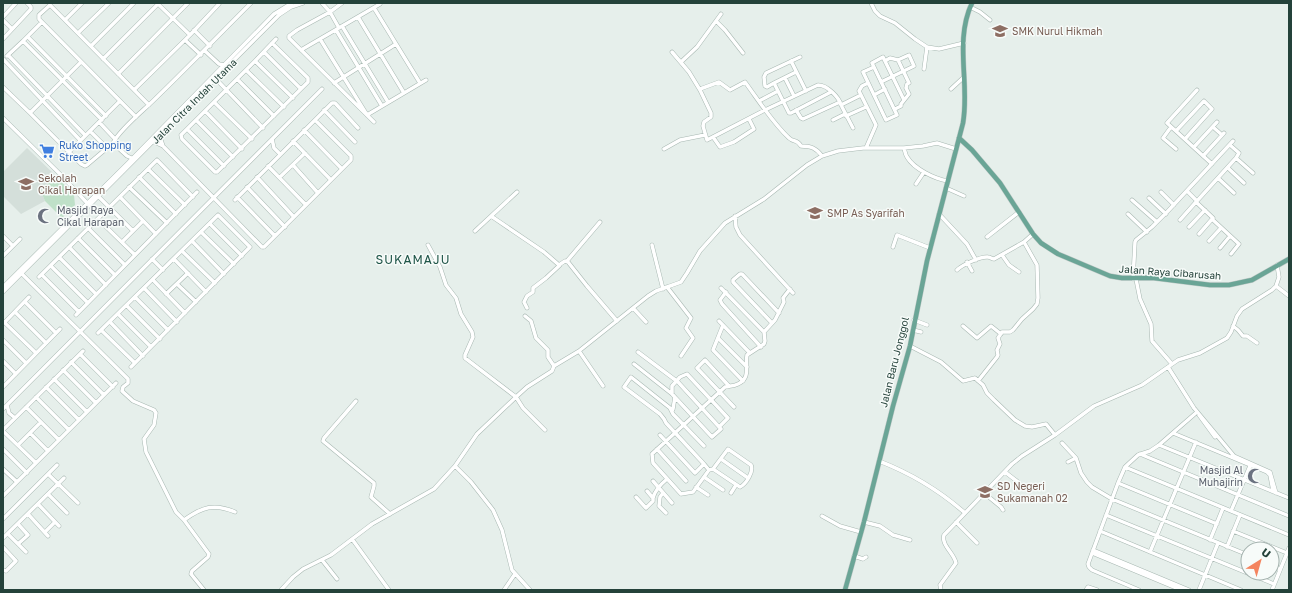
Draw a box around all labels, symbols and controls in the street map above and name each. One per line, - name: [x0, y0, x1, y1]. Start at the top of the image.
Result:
- school or university icon: SMK Nurul Hikmah: [991, 22, 1009, 40]
- place label: SMK Nurul Hikmah: [1012, 25, 1102, 37]
- street label: Jalan Citra Indah Utama: [149, 56, 239, 146]
- place label: Ruko Shopping Street: [59, 139, 131, 163]
- supermarket icon: Ruko Shopping Street: [38, 142, 56, 160]
- place label: Sekolah Cikal Harapan: [38, 172, 105, 196]
- school or university icon: Sekolah Cikal Harapan: [17, 175, 35, 193]
- place label: Masjid Raya Cikal Harapan: [57, 204, 124, 228]
- school or university icon: SMP As Syarifah: [806, 204, 824, 222]
- mosque icon: Masjid Raya Cikal Harapan: [36, 207, 54, 225]
- place label: SMP As Syarifah: [827, 207, 905, 219]
- district label: SUKAMAJU: [376, 252, 450, 267]
- street label: Jalan Raya Cibarusah: [1118, 262, 1222, 282]
- street label: Jalan Baru Jonggol: [877, 316, 911, 408]
- place label: Masjid Al Muhajirin: [1198, 464, 1243, 488]
- mosque icon: Masjid Al Muhajirin: [1246, 467, 1264, 485]
- place label: SD Negeri Sukamanah 02: [997, 480, 1068, 504]
- school or university icon: SD Negeri Sukamanah 02: [976, 483, 994, 501]
- north arrow: [1240, 541, 1280, 581]
- text: U: [1259, 545, 1273, 560]

